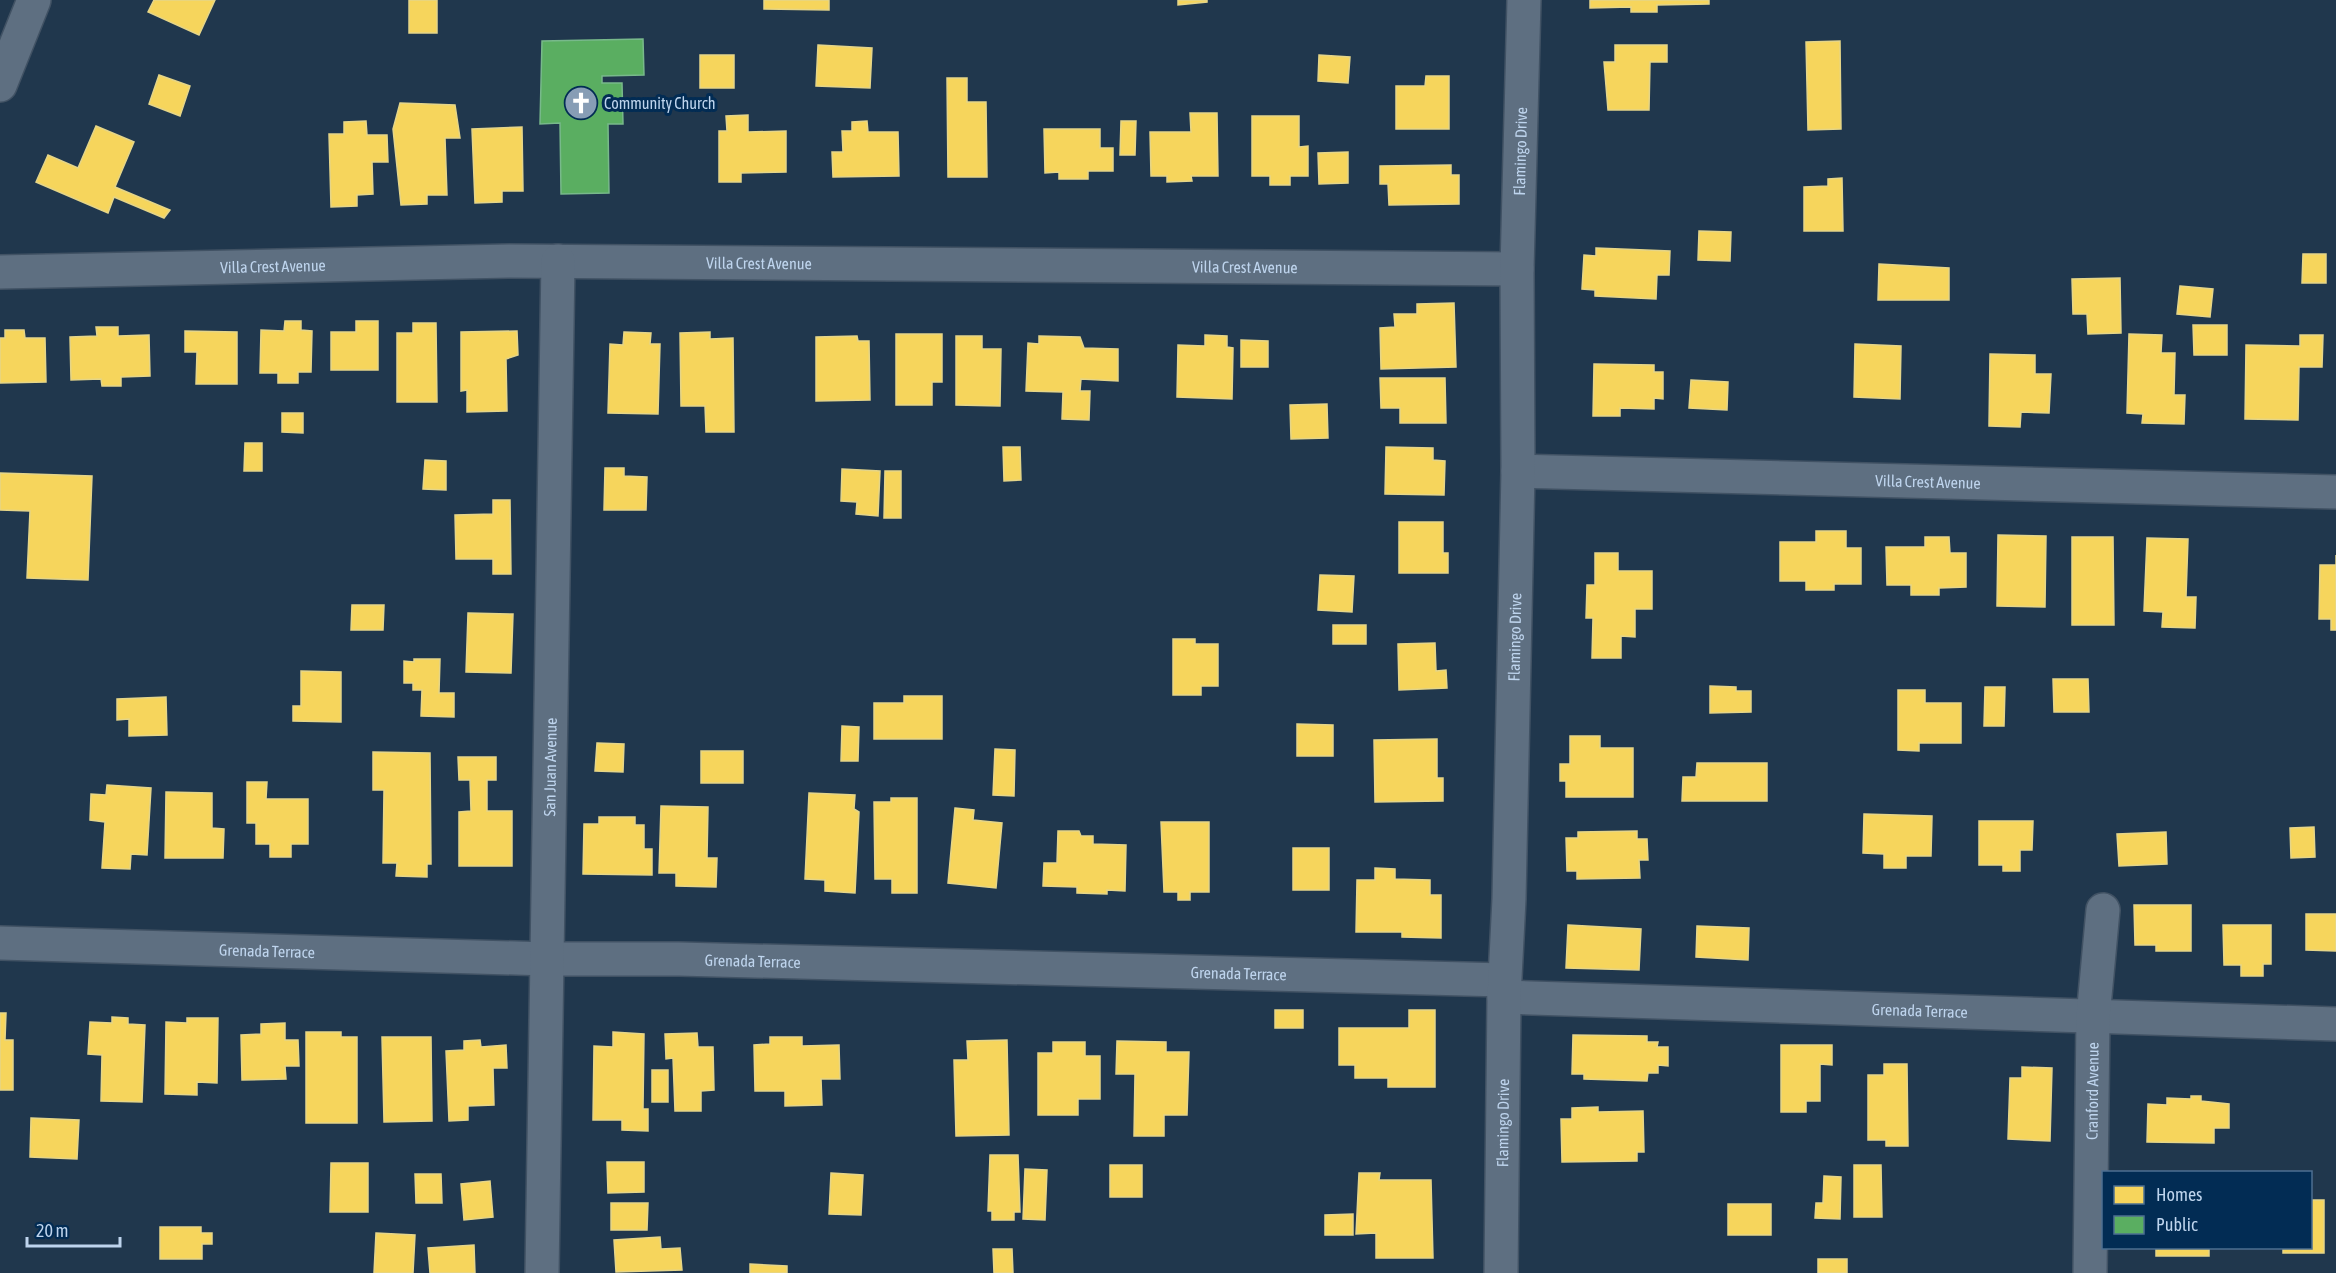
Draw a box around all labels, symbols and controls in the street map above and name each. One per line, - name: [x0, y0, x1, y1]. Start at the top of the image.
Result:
- church icon: Community Church: [563, 85, 599, 121]
- place label: Community Church: [604, 94, 715, 113]
- street label: Flamingo Drive: [1510, 107, 1530, 196]
- street label: Villa Crest Avenue: [706, 254, 812, 272]
- street label: Villa Crest Avenue: [220, 256, 326, 276]
- street label: Villa Crest Avenue: [1192, 257, 1298, 276]
- street label: Villa Crest Avenue: [1875, 471, 1981, 492]
- street label: Flamingo Drive: [1505, 593, 1525, 682]
- street label: San Juan Avenue: [540, 718, 560, 817]
- street label: Grenada Terrace: [219, 940, 315, 961]
- street label: Grenada Terrace: [704, 951, 801, 971]
- street label: Grenada Terrace: [1190, 963, 1287, 983]
- street label: Grenada Terrace: [1871, 1000, 1968, 1021]
- street label: Cranford Avenue: [2083, 1042, 2102, 1140]
- street label: Flamingo Drive: [1493, 1079, 1513, 1167]
- legend: [2102, 1171, 2312, 1249]
- text: Homes: [2156, 1184, 2202, 1205]
- scale bar: [27, 1210, 120, 1248]
- text: Public: [2156, 1214, 2198, 1235]
- text: 20 m: [36, 1220, 68, 1241]

